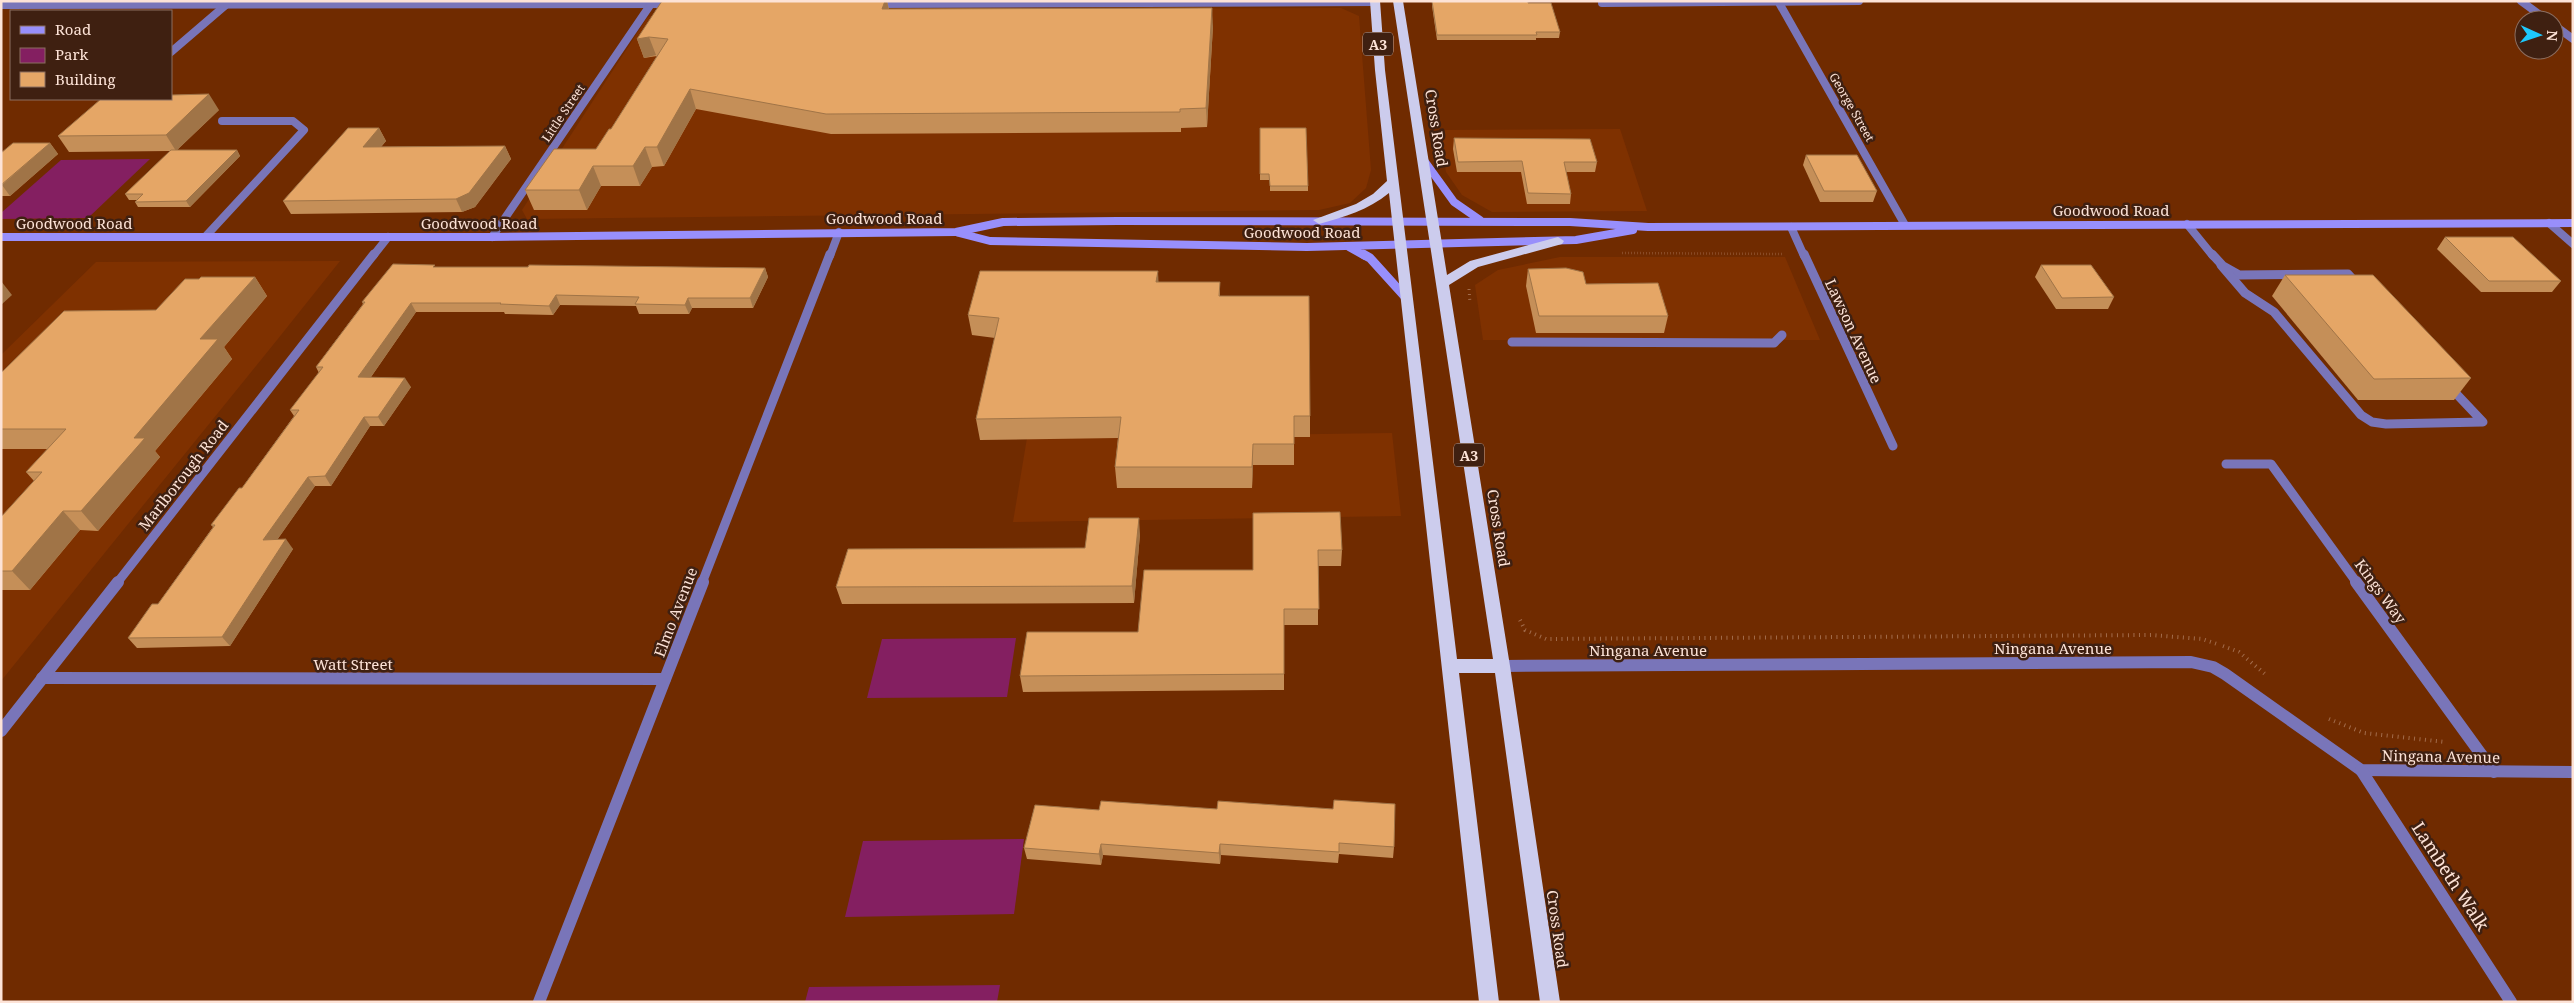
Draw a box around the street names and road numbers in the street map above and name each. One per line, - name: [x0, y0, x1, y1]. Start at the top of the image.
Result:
- road number: A3: [1363, 33, 1393, 56]
- street label: George Street: [1825, 69, 1879, 145]
- street label: Little Street: [537, 81, 589, 145]
- street label: Cross Road: [1421, 88, 1453, 168]
- street label: Goodwood Road: [2053, 200, 2169, 220]
- street label: Goodwood Road: [826, 208, 942, 228]
- street label: Goodwood Road: [16, 213, 132, 233]
- street label: Goodwood Road: [421, 213, 537, 233]
- street label: Goodwood Road: [1244, 222, 1360, 242]
- street label: Lawson Avenue: [1821, 275, 1887, 387]
- street label: Marlborough Road: [134, 416, 232, 534]
- road number: A3: [1454, 444, 1484, 466]
- street label: Cross Road: [1483, 488, 1515, 568]
- street label: Kings Way: [2351, 555, 2411, 628]
- street label: Elmo Avenue: [649, 564, 701, 660]
- street label: Ningana Avenue: [1994, 638, 2112, 658]
- street label: Ningana Avenue: [1589, 640, 1707, 660]
- street label: Watt Street: [313, 654, 393, 674]
- street label: Ningana Avenue: [2382, 745, 2500, 767]
- street label: Lambeth Walk: [2407, 817, 2495, 935]
- street label: Cross Road: [1543, 889, 1573, 969]

